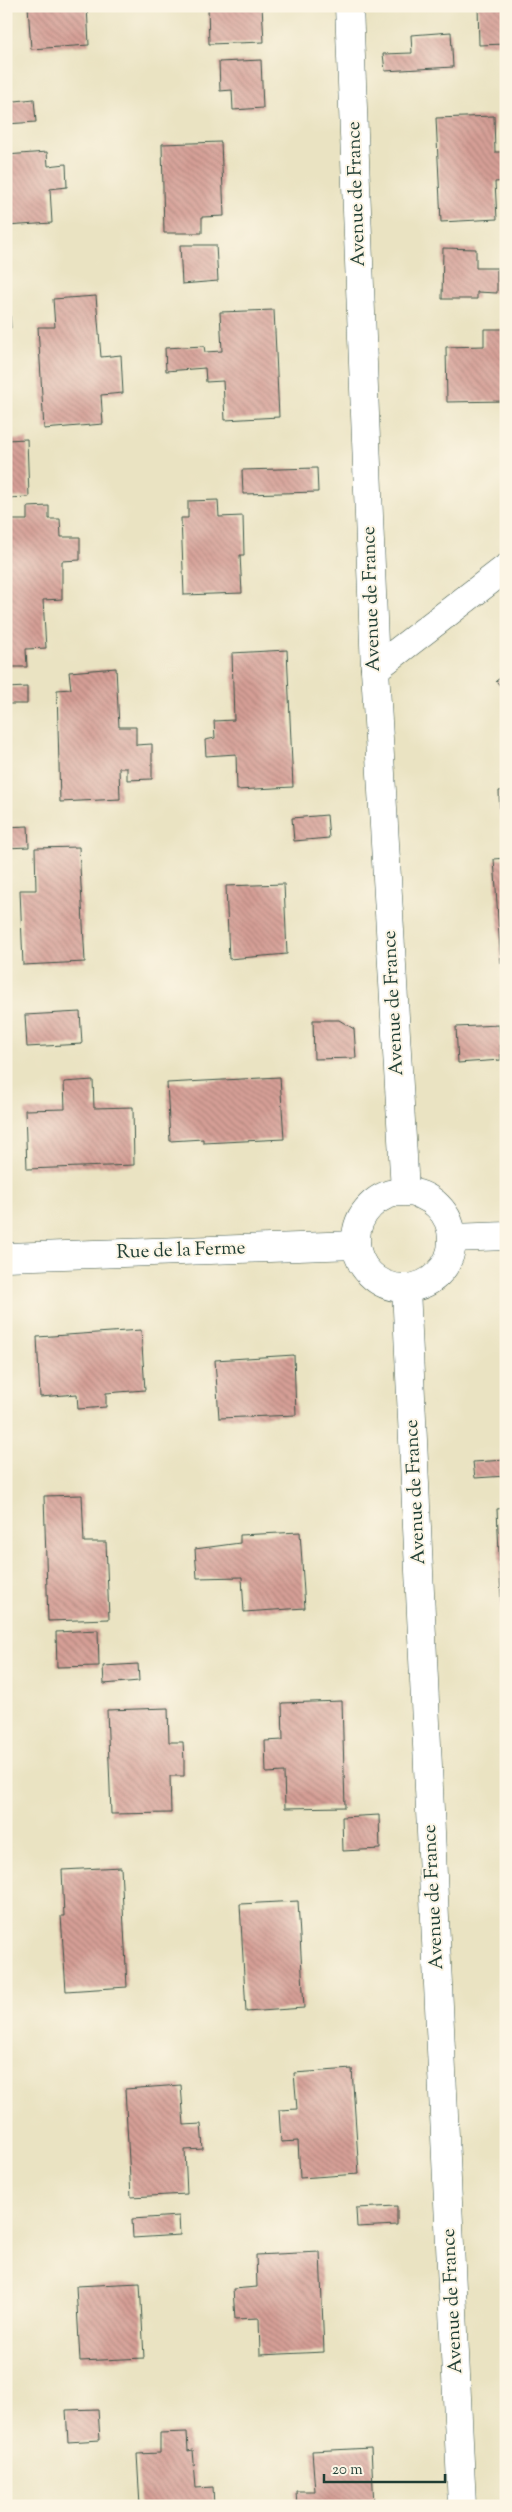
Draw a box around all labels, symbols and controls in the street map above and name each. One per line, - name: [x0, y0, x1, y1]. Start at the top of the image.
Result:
- street label: Avenue de France: [341, 121, 373, 267]
- street label: Avenue de France: [356, 526, 388, 672]
- street label: Avenue de France: [377, 929, 411, 1076]
- street label: Rue de la Ferme: [116, 1235, 246, 1267]
- street label: Avenue de France: [399, 1418, 433, 1565]
- street label: Avenue de France: [417, 1823, 451, 1970]
- street label: Avenue de France: [436, 2227, 470, 2374]
- scale bar: [324, 2452, 446, 2484]
- text: 20 m: [332, 2460, 363, 2481]

